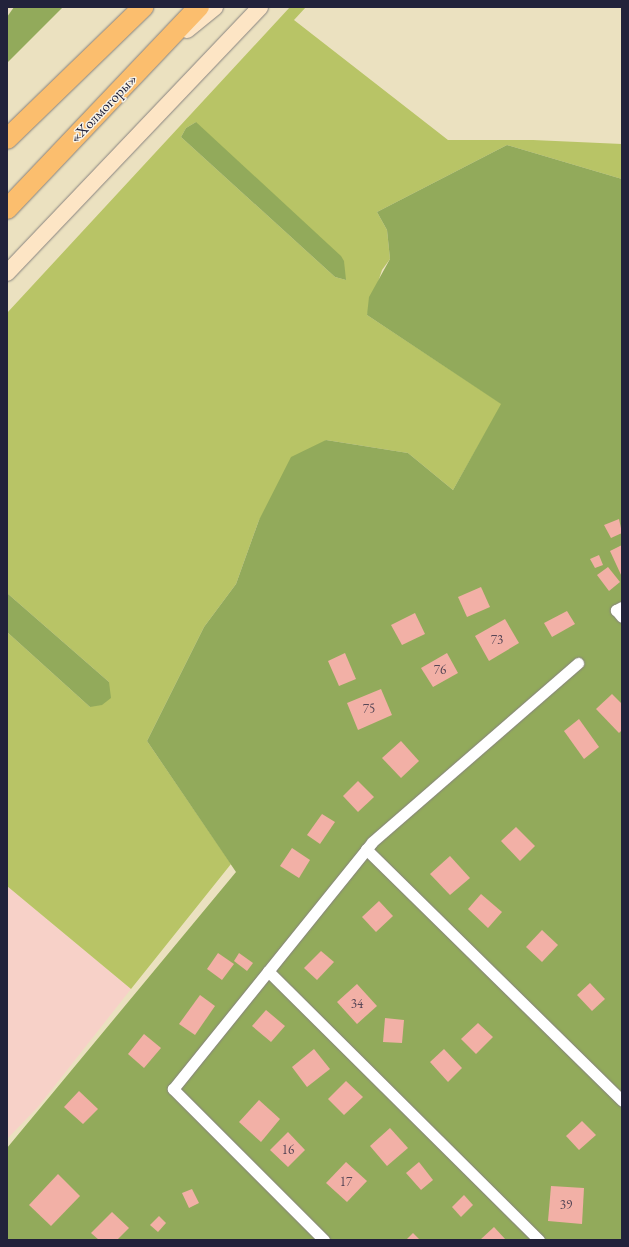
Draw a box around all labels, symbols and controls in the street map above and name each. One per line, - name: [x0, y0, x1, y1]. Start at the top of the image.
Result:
- street label: «Холмогоры»: [66, 70, 140, 146]
- house number: 73: [491, 632, 503, 648]
- house number: 76: [434, 662, 446, 678]
- house number: 75: [363, 701, 375, 717]
- house number: 34: [351, 996, 363, 1012]
- house number: 16: [282, 1142, 294, 1158]
- house number: 17: [340, 1174, 352, 1190]
- house number: 39: [560, 1197, 572, 1213]

